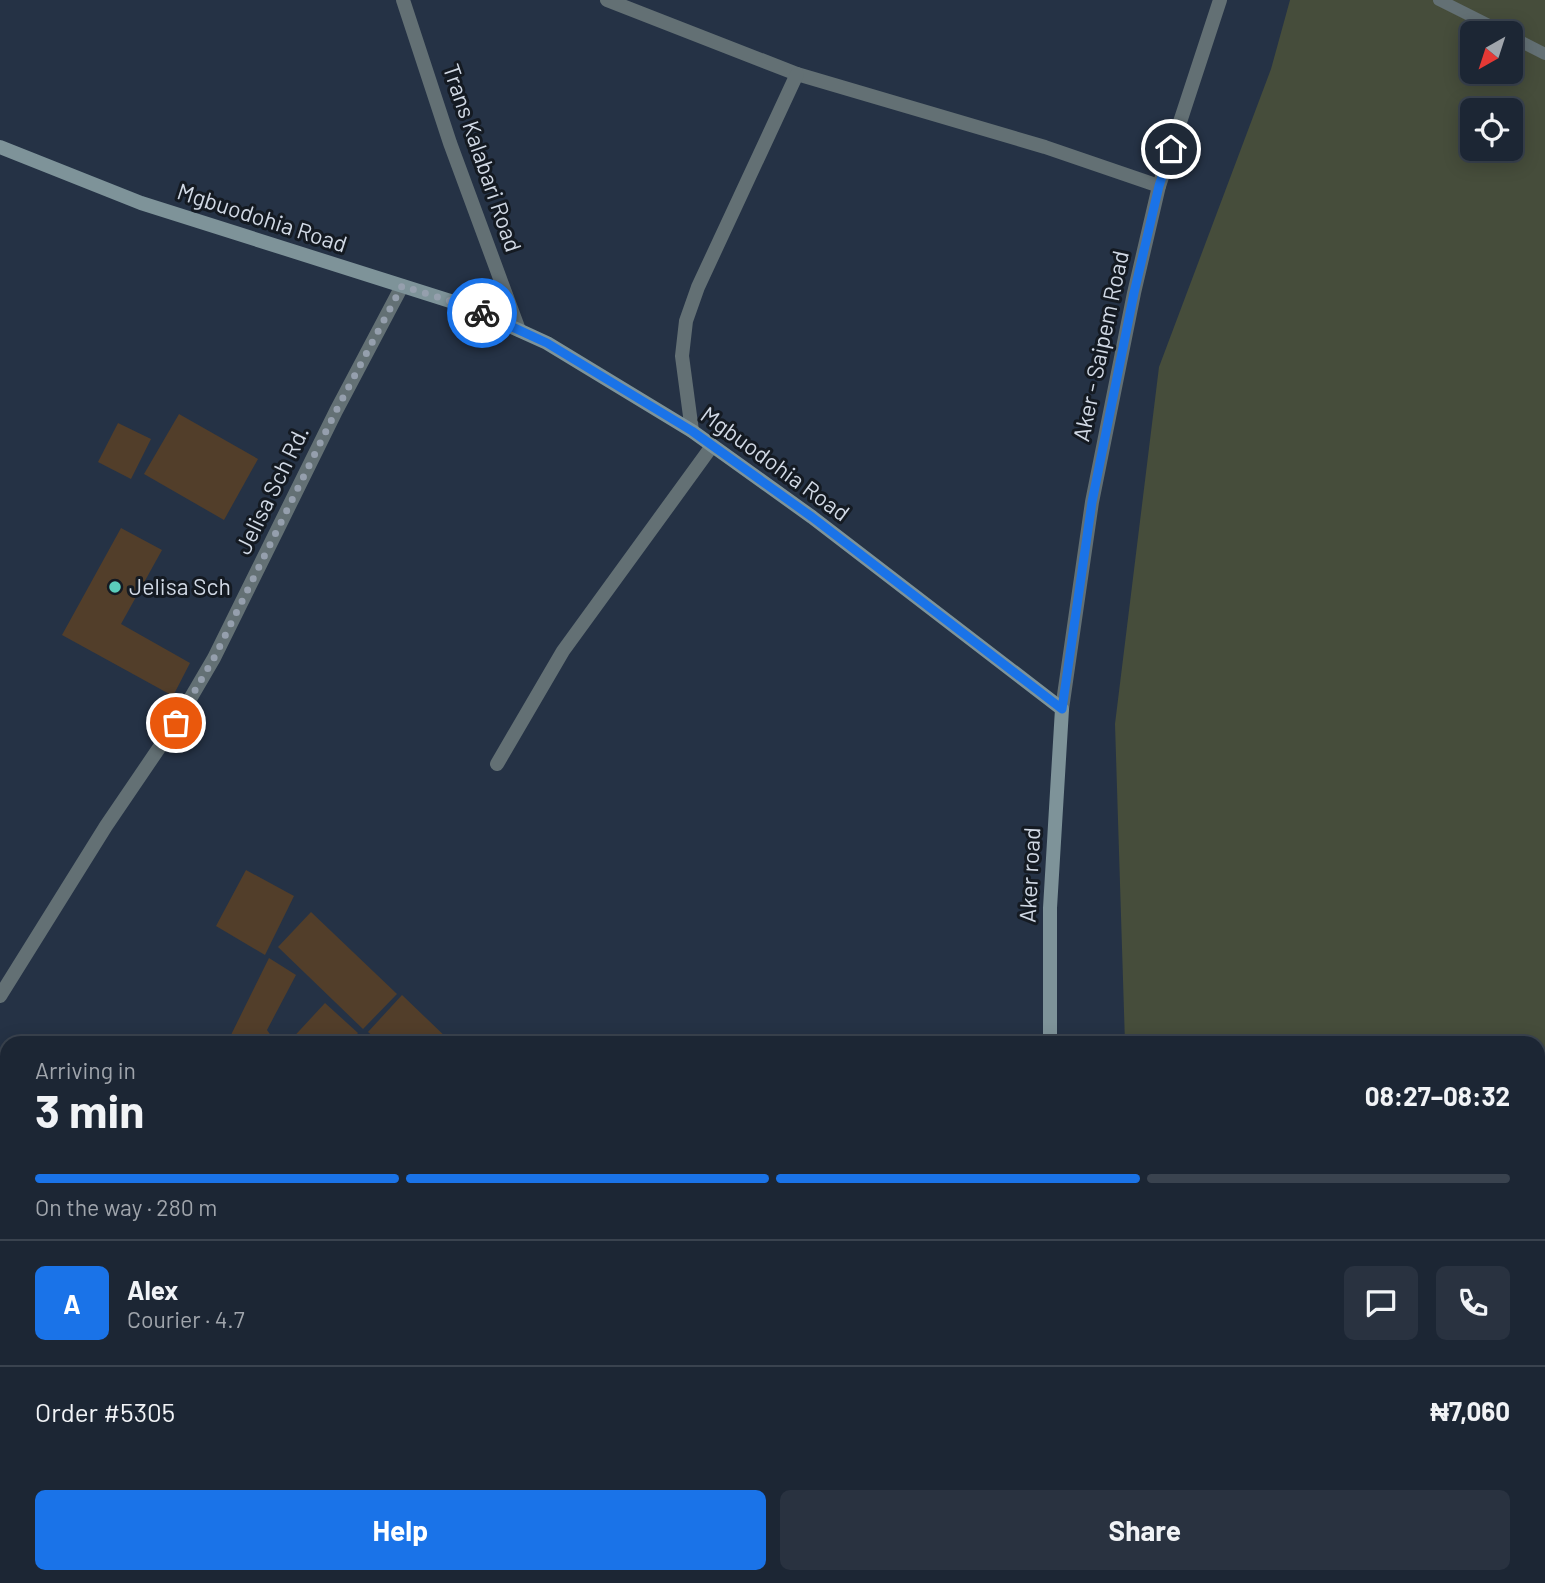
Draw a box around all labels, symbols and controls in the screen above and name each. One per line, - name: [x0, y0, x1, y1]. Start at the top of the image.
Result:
- north arrow: [1460, 21, 1522, 84]
- map controls: [1460, 21, 1523, 161]
- street label: Trans Kalabari Road: [438, 60, 528, 255]
- button: locate: [1460, 98, 1523, 161]
- pin: [1141, 119, 1201, 179]
- icon: home: [1152, 130, 1190, 168]
- street label: Mgbuodohia Road: [174, 176, 351, 258]
- street label: Aker - Saipem Road: [1066, 248, 1134, 444]
- courier: [447, 278, 517, 348]
- icon: bike: [463, 294, 501, 332]
- street label: Mgbuodohia Road: [696, 400, 855, 526]
- street label: Jelisa Sch Rd.: [228, 421, 314, 558]
- place label: Jelisa Sch: [129, 572, 231, 600]
- marker: Jelisa Sch: [107, 579, 123, 595]
- pin: [146, 693, 206, 753]
- icon: bag: [157, 704, 195, 742]
- street label: Aker road: [1013, 827, 1045, 923]
- text: Arriving in: [35, 1056, 136, 1084]
- text: 08:27–08:32: [1365, 1080, 1510, 1111]
- text: 3 min: [35, 1082, 144, 1137]
- text: On the way · 280 m: [35, 1193, 217, 1221]
- button: chat: [1344, 1266, 1418, 1340]
- button: phone: [1436, 1266, 1510, 1340]
- text: Alex: [127, 1274, 178, 1305]
- text: A: [63, 1288, 81, 1319]
- text: Courier · 4.7: [127, 1305, 245, 1333]
- text: ₦7,060: [1430, 1395, 1510, 1426]
- text: Order #5305: [35, 1396, 175, 1427]
- button: Help: [35, 1490, 766, 1570]
- button: Share: [780, 1490, 1510, 1570]

